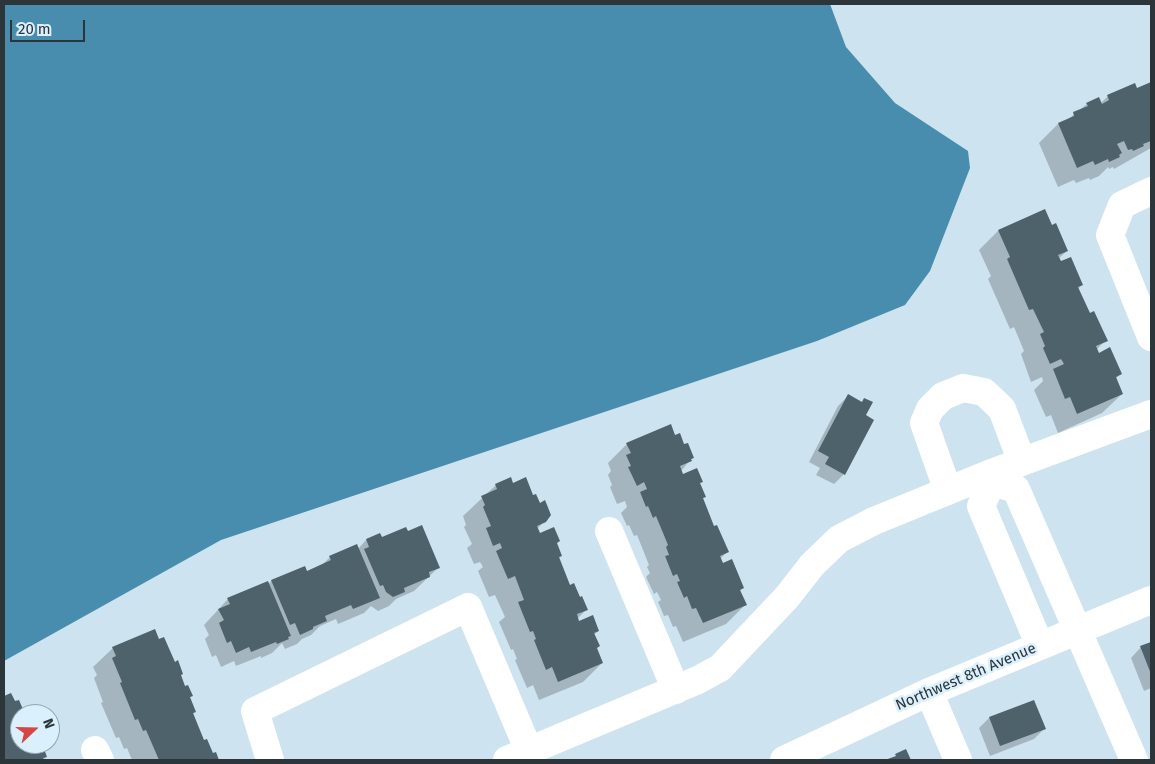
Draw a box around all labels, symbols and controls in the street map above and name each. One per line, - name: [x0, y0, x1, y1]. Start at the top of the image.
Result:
- scale bar: [12, 10, 88, 42]
- text: 20 m: [18, 20, 51, 38]
- street label: Northwest 8th Avenue: [893, 639, 1039, 715]
- north arrow: [10, 704, 60, 754]
- text: N: [39, 716, 58, 731]

